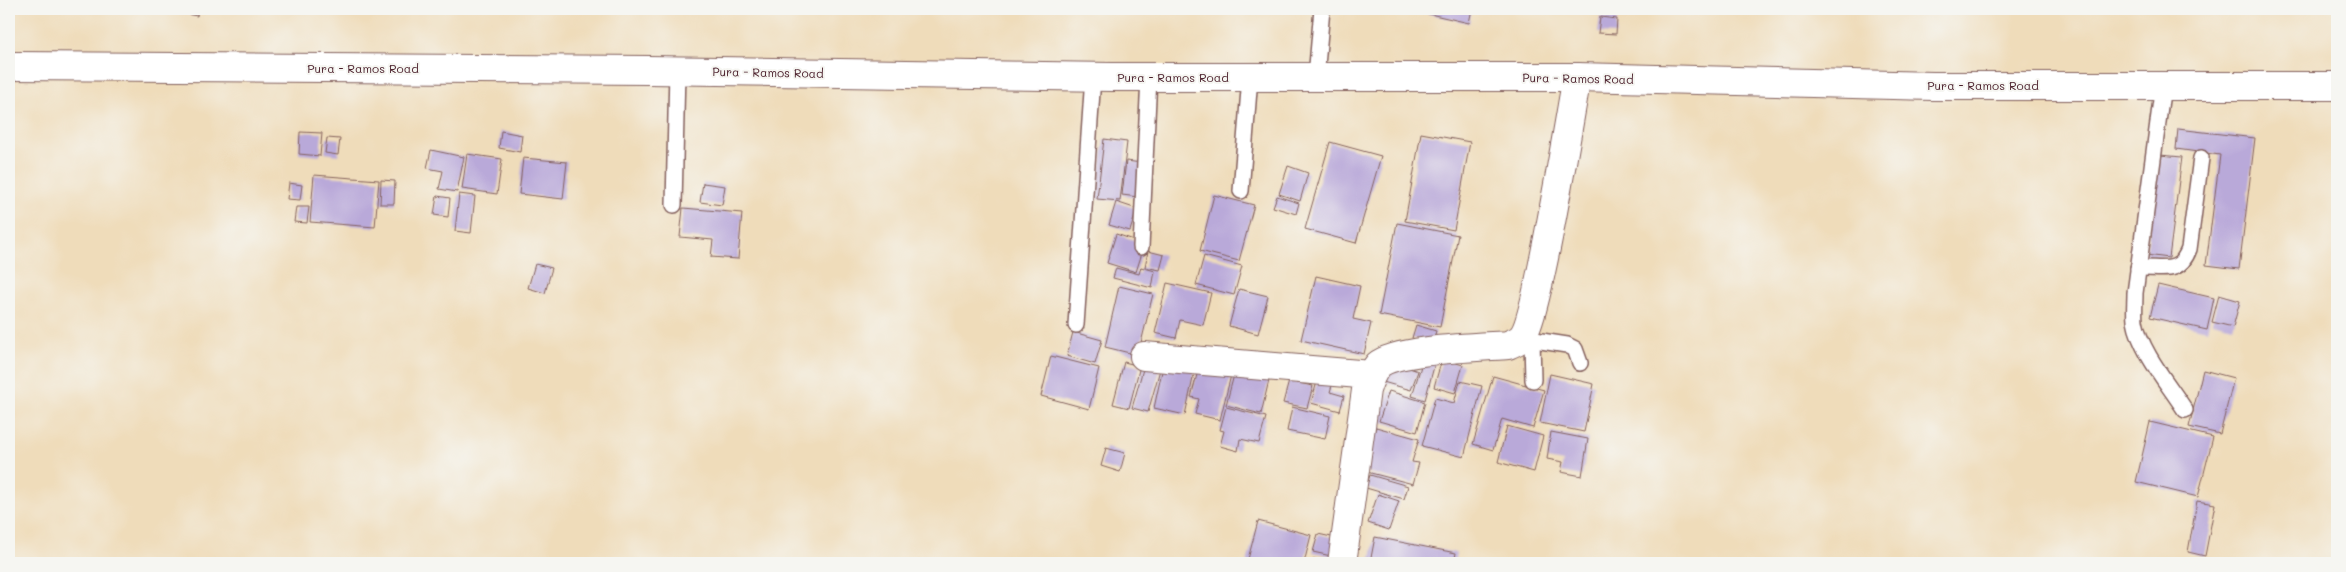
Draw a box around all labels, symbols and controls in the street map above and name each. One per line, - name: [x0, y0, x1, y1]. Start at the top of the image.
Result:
- street label: Pura - Ramos Road: [307, 60, 419, 76]
- street label: Pura - Ramos Road: [712, 63, 824, 81]
- street label: Pura - Ramos Road: [1117, 69, 1229, 85]
- street label: Pura - Ramos Road: [1522, 69, 1634, 87]
- street label: Pura - Ramos Road: [1927, 77, 2039, 93]

